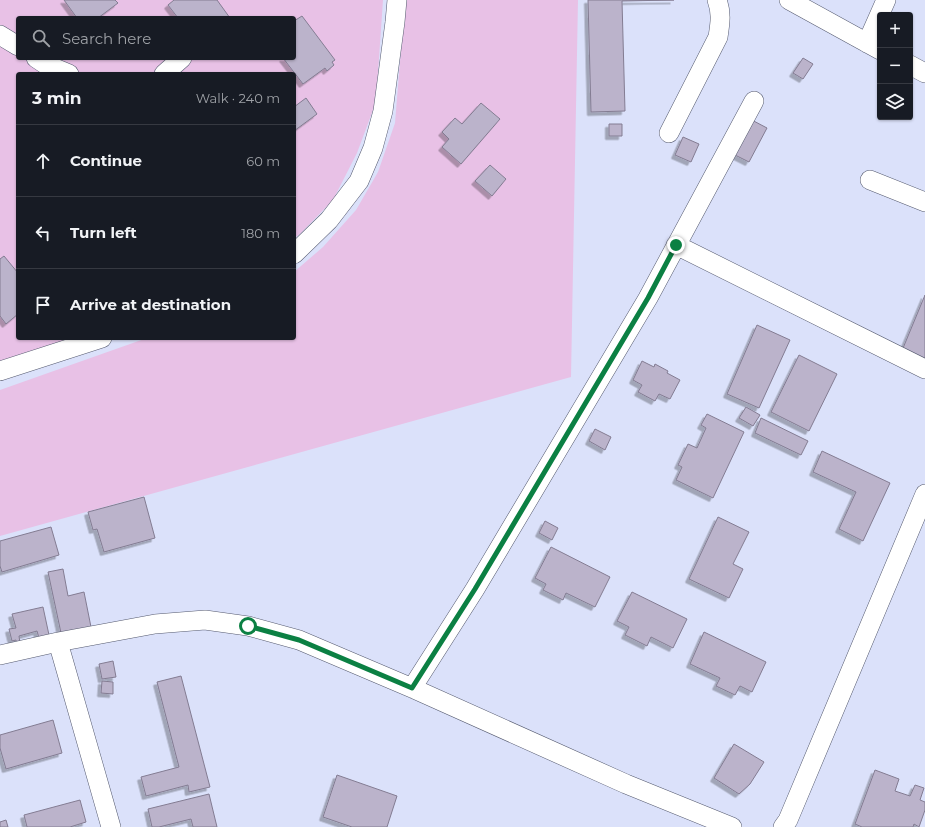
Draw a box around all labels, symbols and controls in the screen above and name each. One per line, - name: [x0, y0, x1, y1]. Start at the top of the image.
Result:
- map controls: [877, 12, 913, 120]
- button: +: [877, 12, 913, 48]
- search box: [16, 16, 296, 60]
- icon: search: [30, 27, 52, 49]
- text: Search here: [62, 29, 151, 48]
- button: −: [877, 48, 913, 84]
- button: layers: [877, 84, 913, 120]
- text: 3 min: [32, 88, 82, 108]
- text: Walk · 240 m: [196, 90, 280, 106]
- icon: ahead: [32, 150, 54, 172]
- text: Continue: [70, 151, 142, 170]
- text: 60 m: [246, 153, 280, 169]
- icon: left: [32, 222, 54, 244]
- text: Turn left: [70, 223, 137, 242]
- text: 180 m: [241, 225, 280, 241]
- route end: [667, 236, 685, 254]
- icon: arrive: [32, 294, 54, 316]
- text: Arrive at destination: [70, 295, 231, 314]
- route start: [239, 617, 257, 635]

